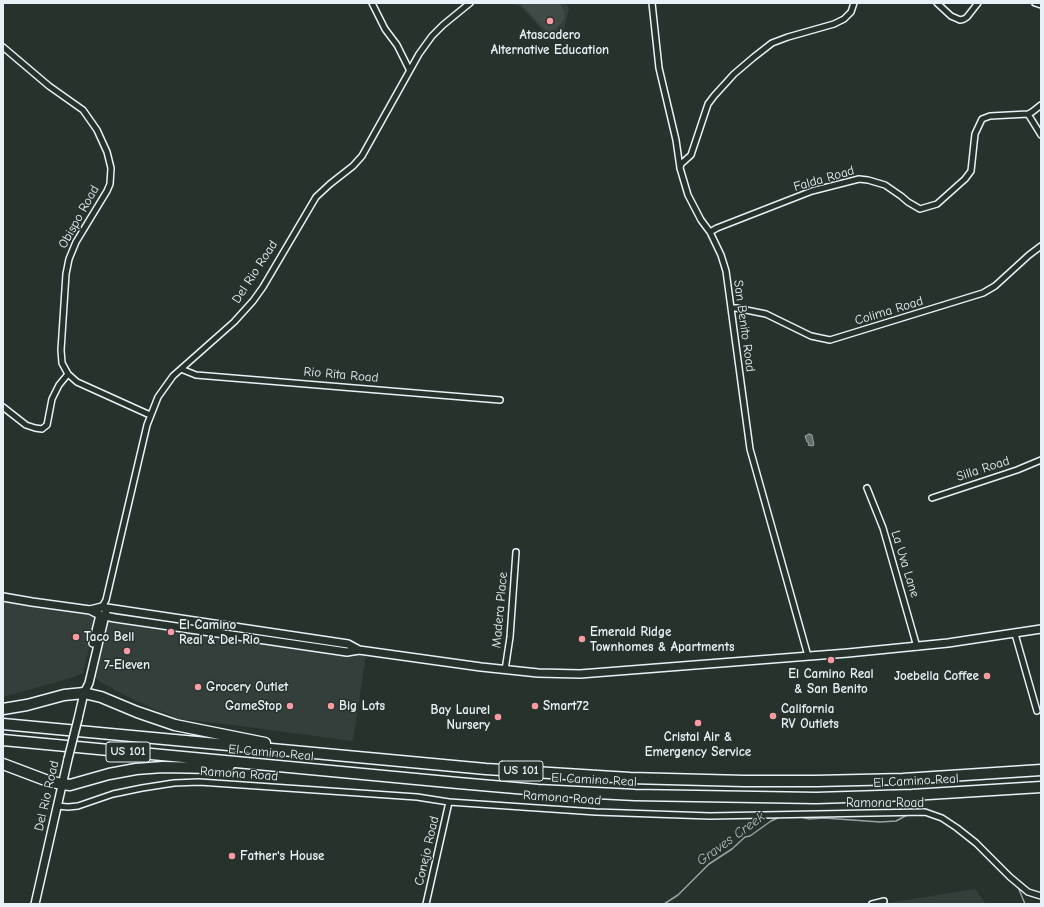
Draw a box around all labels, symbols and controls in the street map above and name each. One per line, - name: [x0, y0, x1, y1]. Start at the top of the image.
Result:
- marker: Atascadero Alternative Education: [545, 16, 555, 26]
- place label: Atascadero Alternative Education: [491, 27, 609, 58]
- street label: Falda Road: [792, 163, 856, 195]
- street label: Obispo Road: [55, 183, 103, 251]
- street label: Del Rio Road: [229, 238, 281, 306]
- street label: San Benito Road: [730, 279, 758, 373]
- street label: Colima Road: [853, 293, 925, 329]
- street label: Rio Rita Road: [303, 364, 379, 386]
- street label: Silla Road: [954, 453, 1012, 485]
- street label: La Uva Lane: [887, 529, 923, 599]
- street label: Madera Place: [489, 571, 511, 649]
- place label: El Camino Real & Del Rio: [179, 617, 260, 648]
- place label: Emerald Ridge Townhomes & Apartments: [590, 624, 734, 655]
- marker: El Camino Real & Del Rio: [166, 627, 176, 637]
- place label: Taco Bell: [84, 629, 134, 645]
- marker: Taco Bell: [71, 632, 81, 642]
- marker: Emerald Ridge Townhomes & Apartments: [577, 634, 587, 644]
- marker: 7-Eleven: [122, 646, 132, 656]
- marker: El Camino Real & San Benito: [826, 655, 836, 665]
- place label: 7-Eleven: [104, 657, 150, 673]
- place label: El Camino Real & San Benito: [788, 666, 874, 697]
- place label: Joebella Coffee: [894, 668, 979, 684]
- marker: Joebella Coffee: [982, 671, 992, 681]
- place label: Grocery Outlet: [206, 679, 288, 695]
- marker: Grocery Outlet: [193, 682, 203, 692]
- place label: GameStop: [225, 698, 282, 714]
- place label: Big Lots: [339, 698, 385, 714]
- place label: Smart72: [543, 698, 589, 714]
- marker: GameStop: [285, 701, 295, 711]
- marker: Big Lots: [326, 701, 336, 711]
- marker: Smart72: [530, 701, 540, 711]
- place label: California RV Outlets: [781, 701, 839, 732]
- place label: Bay Laurel Nursery: [431, 702, 490, 733]
- marker: California RV Outlets: [768, 711, 778, 721]
- marker: Bay Laurel Nursery: [493, 712, 503, 722]
- marker: Cristal Air & Emergency Service: [693, 718, 703, 728]
- place label: Cristal Air & Emergency Service: [645, 729, 751, 760]
- road number: US 101: [106, 742, 150, 762]
- street label: El Camino Real: [228, 742, 314, 764]
- street label: Del Rio Road: [31, 759, 63, 833]
- road number: US 101: [499, 761, 543, 781]
- street label: Ramona Road: [199, 763, 279, 785]
- street label: El Camino Real: [551, 770, 637, 790]
- street label: El Camino Real: [873, 771, 959, 791]
- street label: Ramona Road: [522, 787, 602, 809]
- street label: Ramona Road: [846, 795, 924, 811]
- water label: Graves Creek: [694, 809, 768, 869]
- street label: Conejo Road: [411, 815, 443, 887]
- place label: Father's House: [240, 848, 324, 864]
- marker: Father's House: [227, 851, 237, 861]

